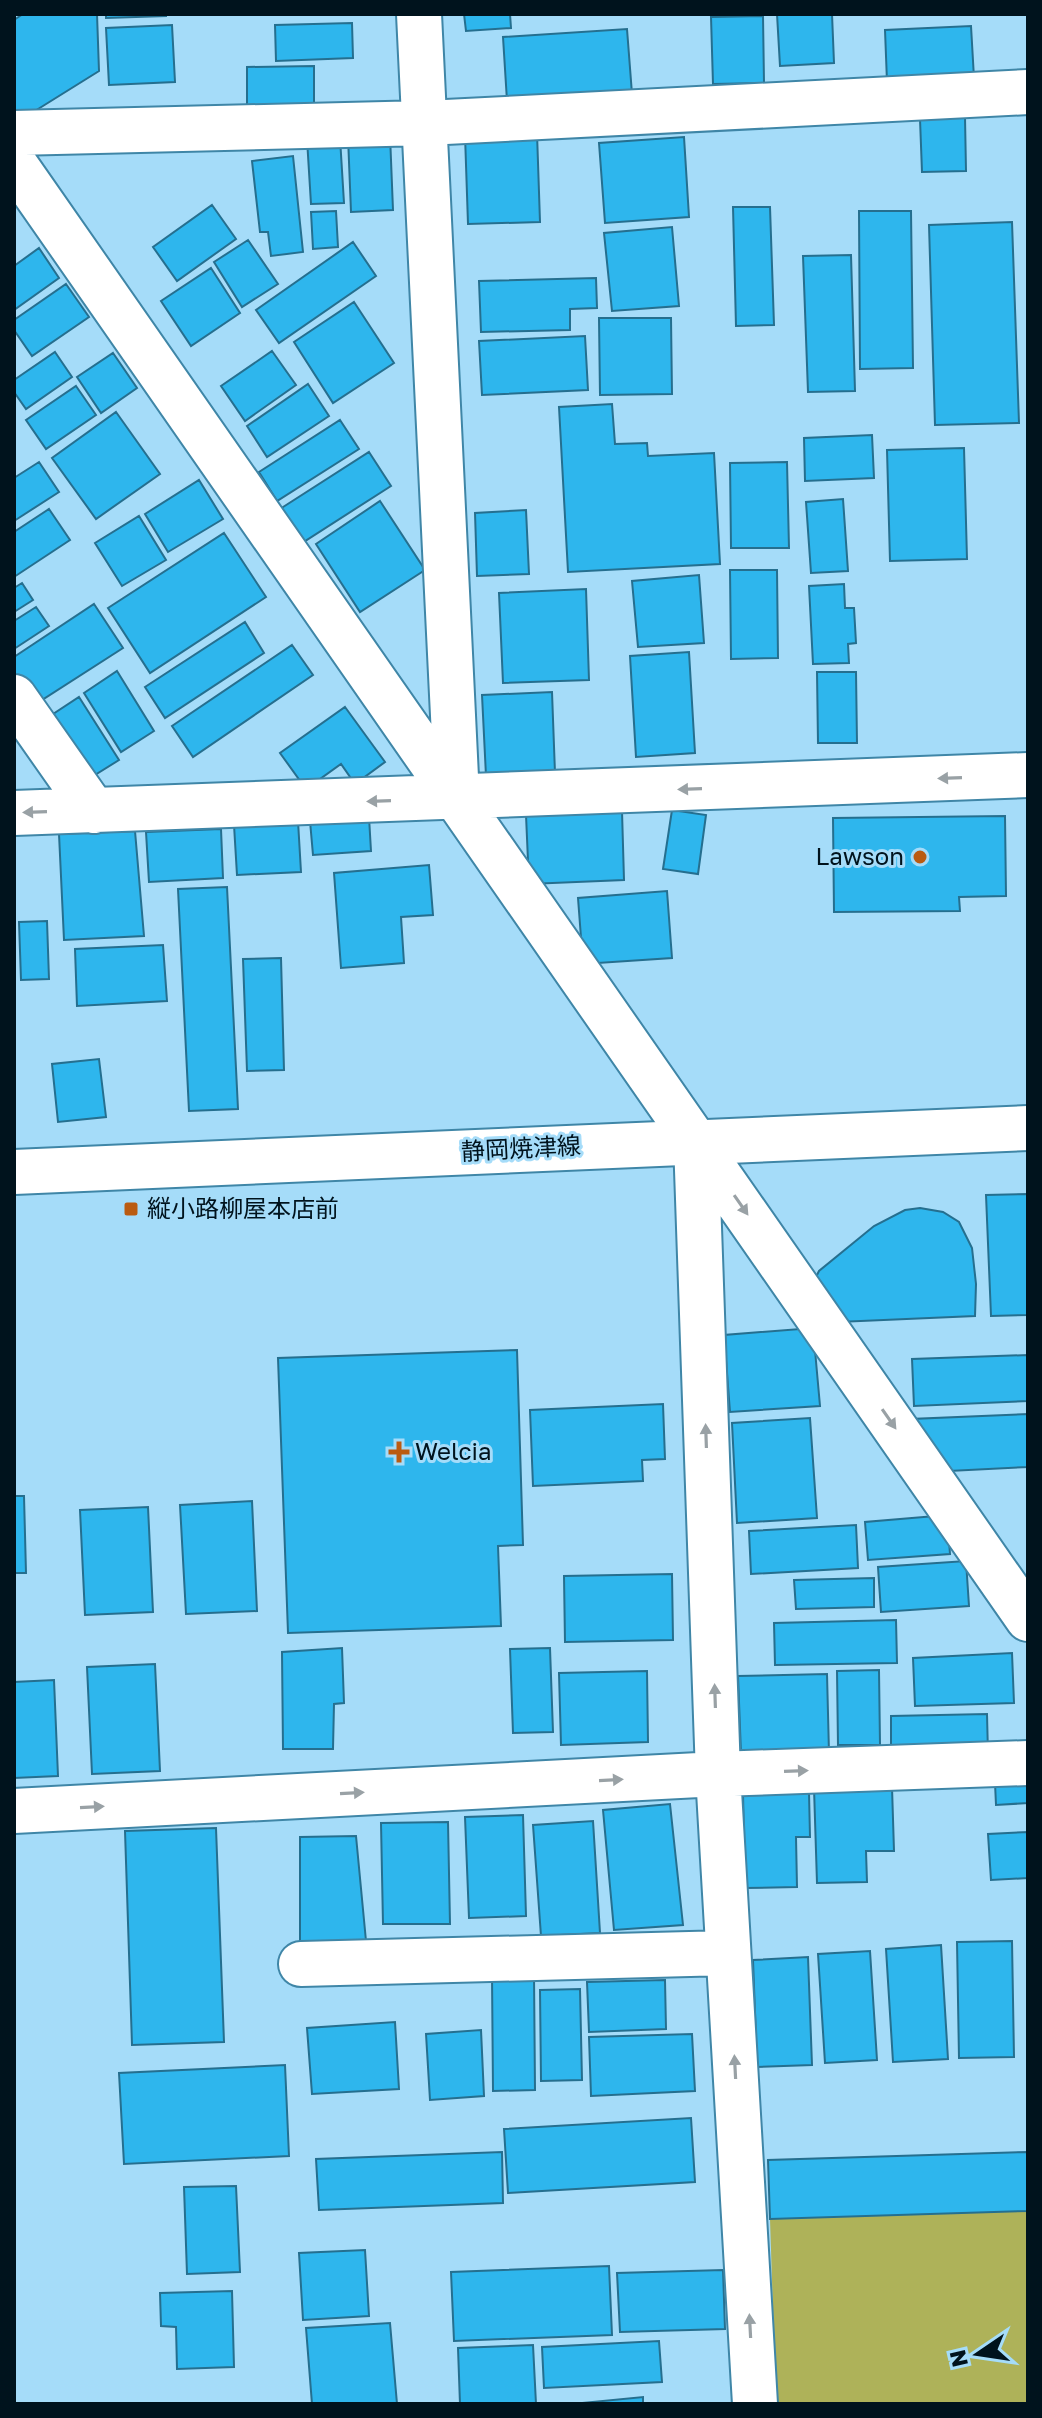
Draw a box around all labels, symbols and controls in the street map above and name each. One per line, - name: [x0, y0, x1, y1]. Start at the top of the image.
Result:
- one-way arrow: [937, 772, 962, 785]
- one-way arrow: [677, 782, 702, 795]
- one-way arrow: [366, 794, 391, 807]
- one-way arrow: [22, 806, 47, 819]
- place label: Lawson: [815, 841, 904, 870]
- marker: Lawson: [911, 848, 929, 866]
- street label: 静岡焼津線: [460, 1130, 582, 1165]
- place label: 縦小路柳屋本店前: [147, 1193, 339, 1222]
- one-way arrow: [733, 1194, 748, 1215]
- marker: 縦小路柳屋本店前: [122, 1200, 140, 1218]
- one-way arrow: [881, 1408, 896, 1429]
- one-way arrow: [700, 1423, 713, 1448]
- place label: Welcia: [415, 1436, 492, 1465]
- marker: Welcia: [390, 1443, 408, 1461]
- one-way arrow: [709, 1683, 722, 1708]
- one-way arrow: [784, 1765, 809, 1778]
- one-way arrow: [599, 1773, 624, 1786]
- one-way arrow: [340, 1786, 365, 1799]
- one-way arrow: [80, 1800, 105, 1813]
- one-way arrow: [728, 2054, 741, 2079]
- one-way arrow: [743, 2313, 756, 2338]
- north arrow: [938, 2314, 1018, 2394]
- text: N: [943, 2347, 973, 2370]

